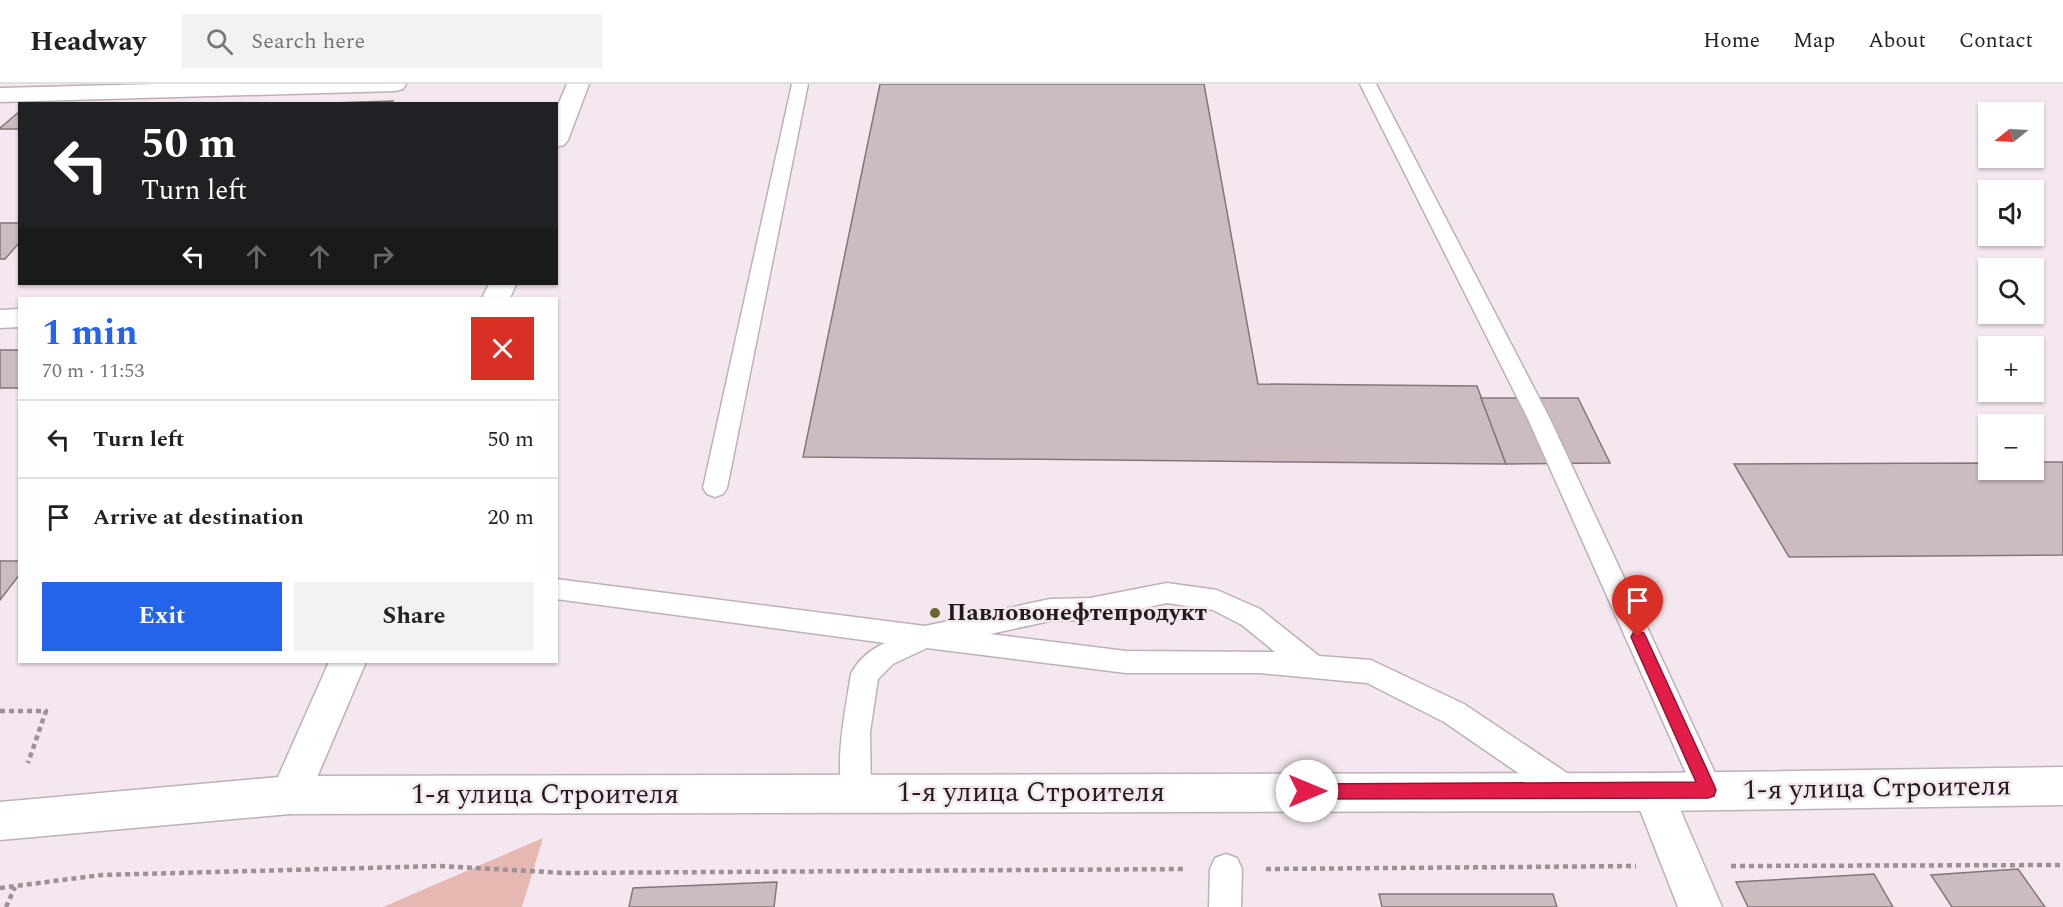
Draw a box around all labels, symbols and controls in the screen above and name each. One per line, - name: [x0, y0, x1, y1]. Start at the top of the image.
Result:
- search box: [182, 14, 602, 68]
- text: Headway: [30, 20, 146, 63]
- icon: search: [203, 25, 236, 58]
- text: Search here: [251, 25, 365, 58]
- text: Home: [1703, 25, 1760, 57]
- text: Map: [1793, 25, 1835, 57]
- text: About: [1868, 25, 1926, 57]
- text: Contact: [1959, 25, 2033, 57]
- north arrow: [1978, 102, 2044, 168]
- map controls: [1978, 102, 2044, 480]
- text: 50 m: [141, 113, 236, 176]
- icon: left: [42, 126, 120, 204]
- text: Turn left: [141, 170, 247, 212]
- button: sound: [1978, 180, 2044, 246]
- icon: left: [177, 240, 210, 273]
- icon: ahead: [240, 240, 273, 273]
- icon: ahead: [303, 240, 336, 273]
- icon: right: [366, 240, 399, 273]
- button: search: [1978, 258, 2044, 324]
- text: 1 min: [42, 306, 138, 361]
- button: close: [471, 317, 534, 380]
- button: +: [1978, 336, 2044, 402]
- text: 70 m · 11:53: [42, 356, 144, 386]
- button: −: [1978, 414, 2044, 480]
- icon: left: [42, 423, 75, 456]
- text: Turn left: [93, 423, 185, 456]
- text: 50 m: [488, 423, 534, 456]
- icon: arrive: [42, 501, 75, 534]
- text: Arrive at destination: [93, 501, 304, 534]
- text: 20 m: [488, 501, 534, 534]
- pin: [1612, 575, 1663, 637]
- button: Exit: [42, 582, 282, 651]
- button: Share: [294, 582, 534, 651]
- icon: arrive: [1621, 584, 1654, 617]
- place label: Павловонефтепродукт: [947, 595, 1207, 631]
- marker: Павловонефтепродукт: [928, 606, 942, 620]
- position arrow: [1275, 759, 1339, 823]
- street label: 1-я улица Строителя: [1743, 764, 2011, 812]
- street label: 1-я улица Строителя: [897, 771, 1165, 814]
- street label: 1-я улица Строителя: [411, 773, 679, 816]

